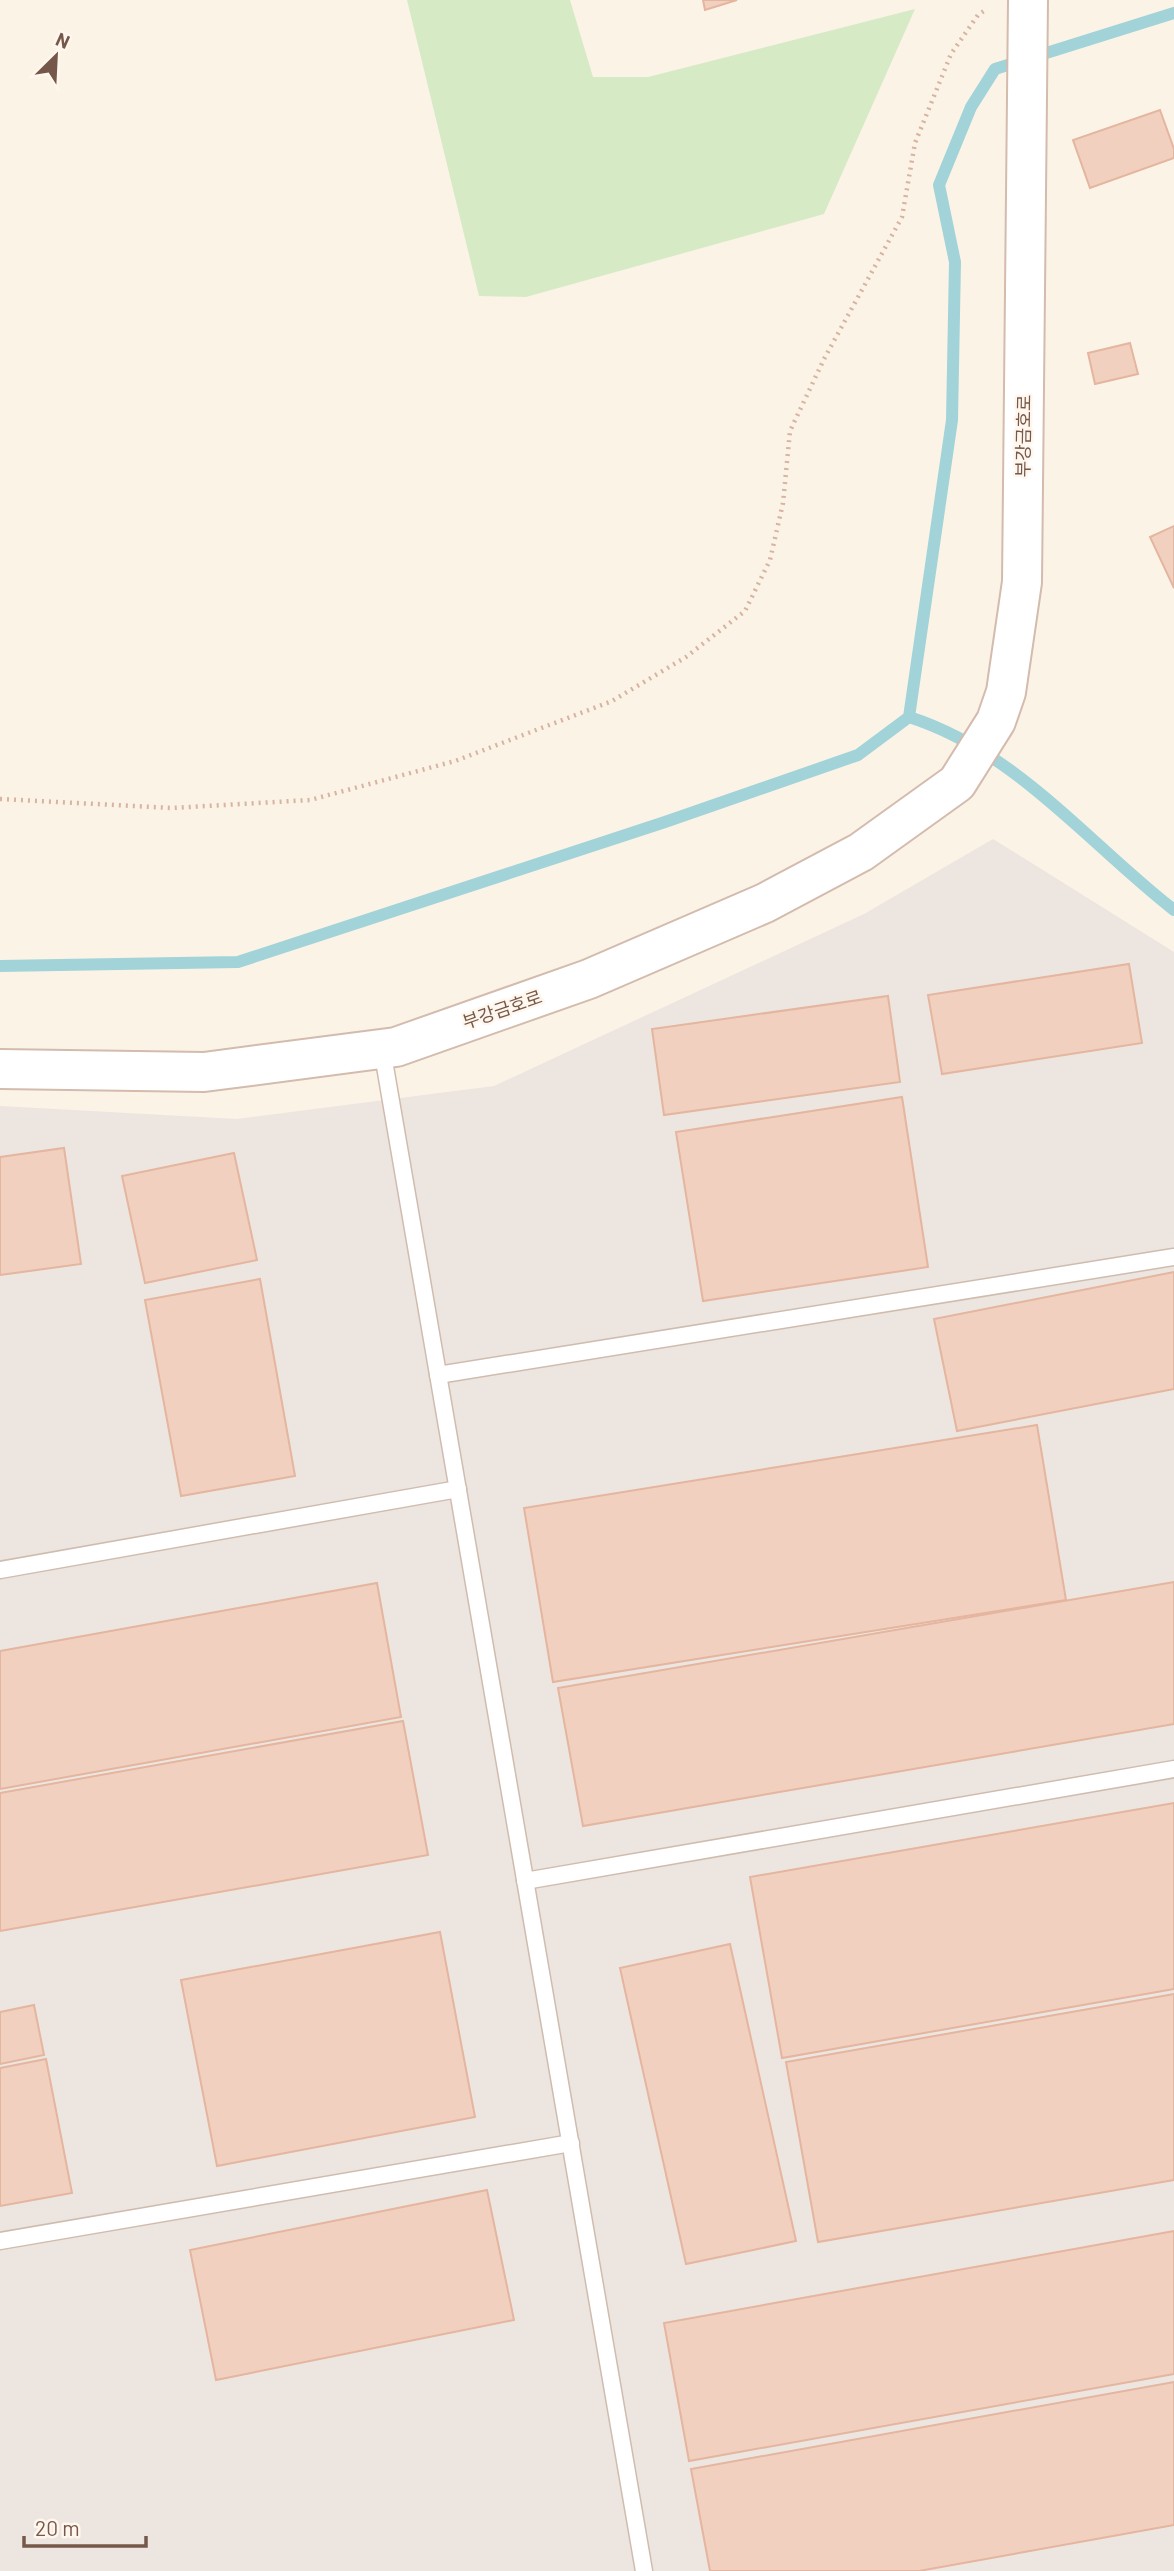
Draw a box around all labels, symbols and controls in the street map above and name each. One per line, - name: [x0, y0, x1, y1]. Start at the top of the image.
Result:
- north arrow: [21, 21, 91, 91]
- text: N: [53, 27, 74, 53]
- street label: 부강금호로: [1011, 394, 1035, 478]
- street label: 부강금호로: [459, 985, 545, 1033]
- scale bar: [24, 2504, 147, 2548]
- text: 20 m: [35, 2515, 80, 2540]

